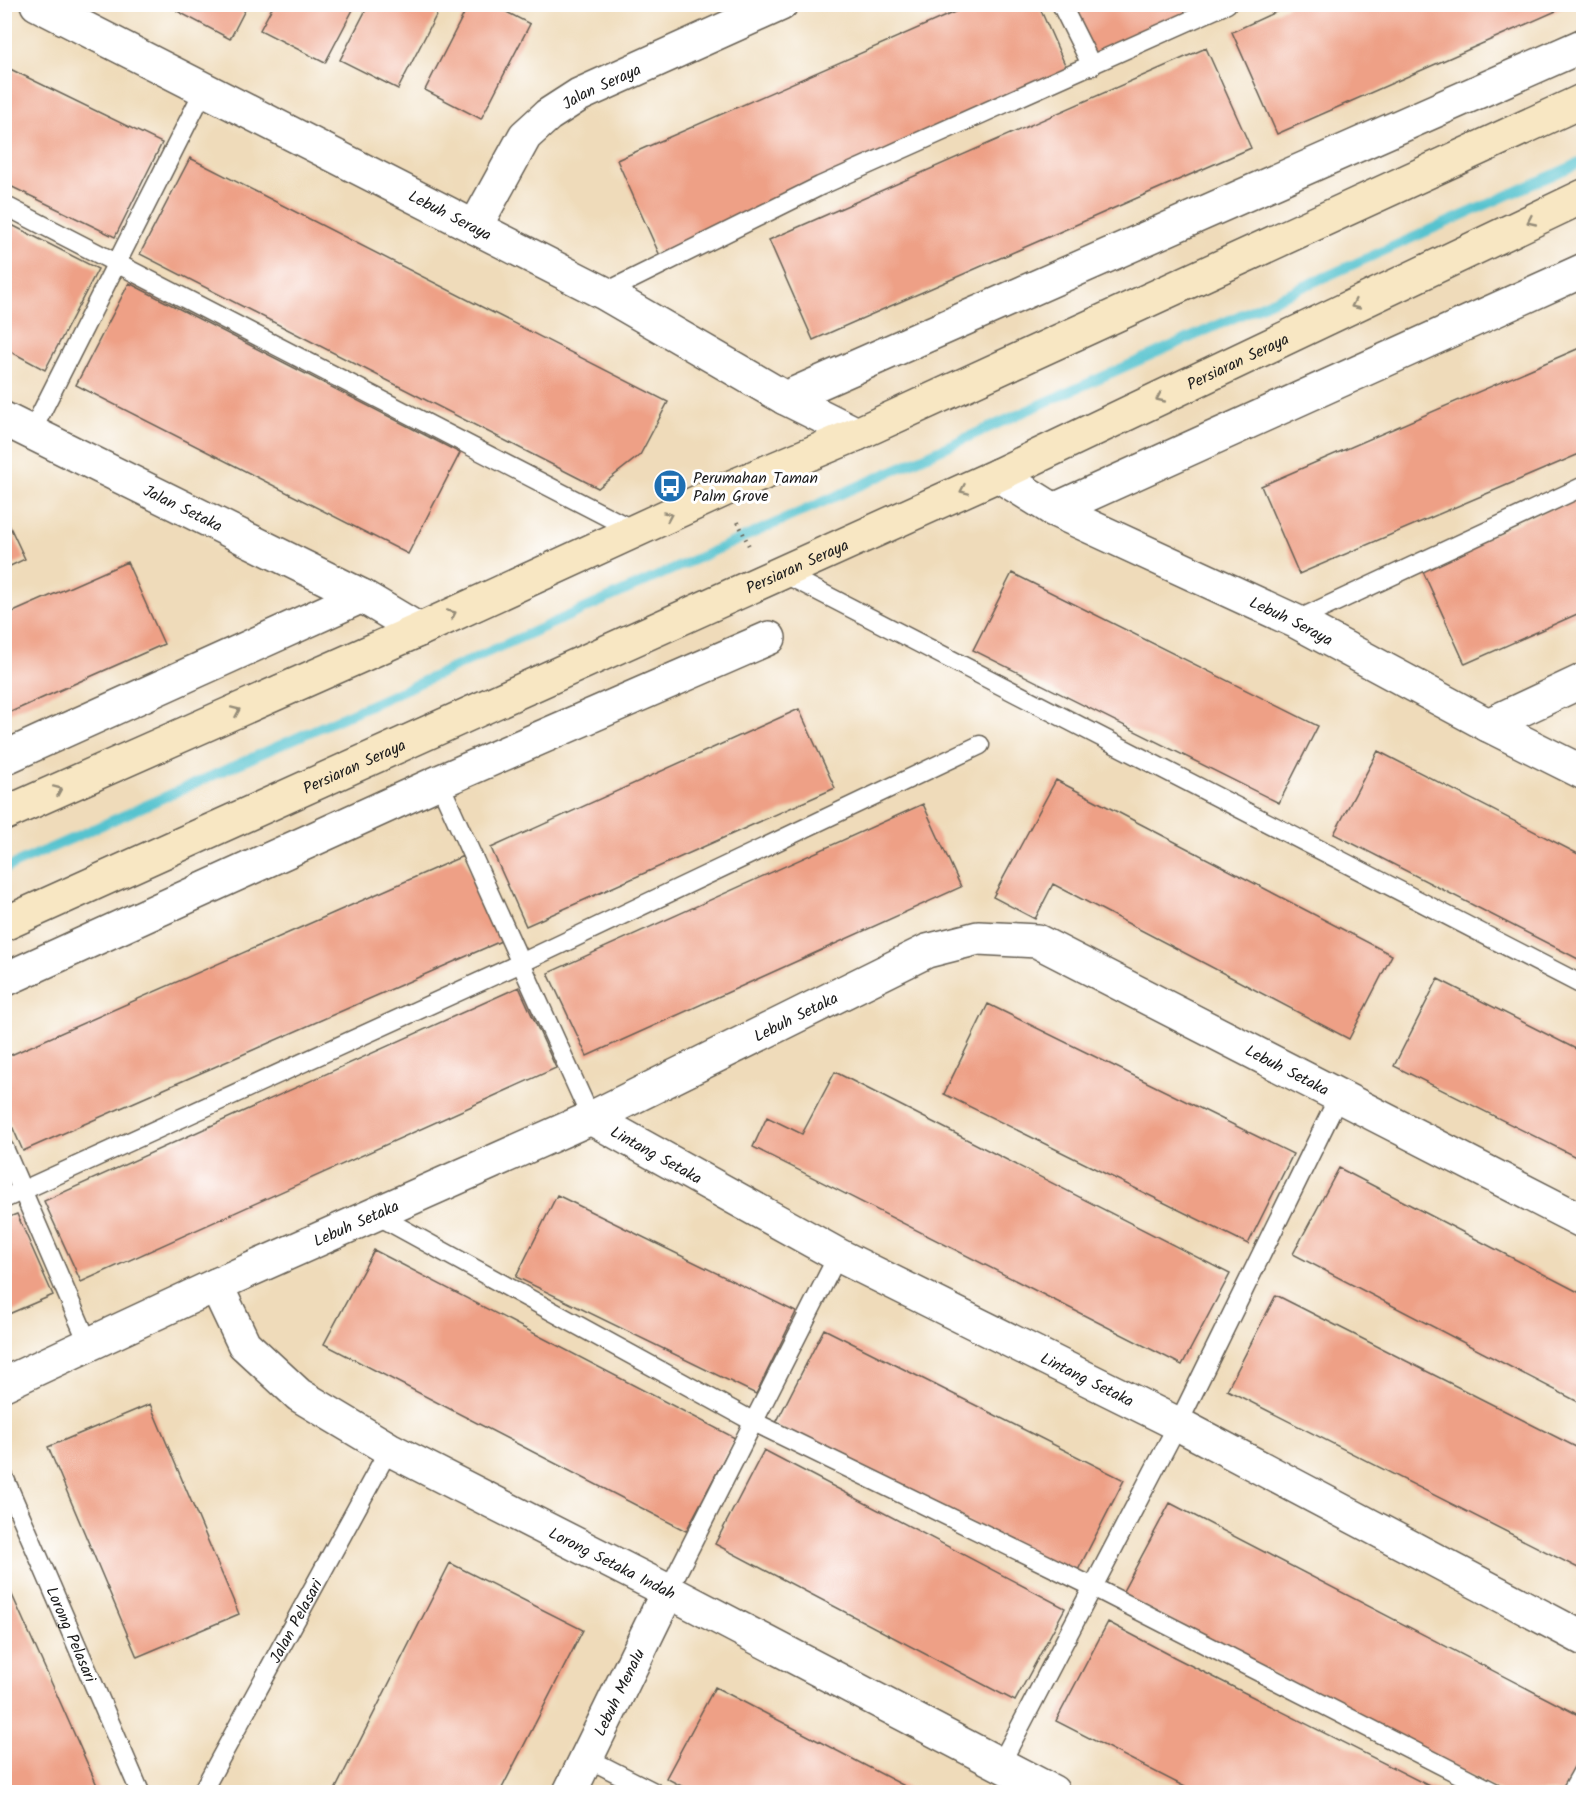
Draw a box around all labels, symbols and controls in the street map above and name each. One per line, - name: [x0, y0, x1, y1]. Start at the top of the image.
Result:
- street label: Jalan Seraya: [558, 58, 645, 117]
- street label: Lebuh Seraya: [404, 184, 496, 248]
- one-way arrow: [1526, 214, 1537, 226]
- one-way arrow: [1350, 298, 1361, 310]
- street label: Persiaran Seraya: [1183, 327, 1294, 397]
- one-way arrow: [1155, 390, 1166, 402]
- place label: Perumahan Taman Palm Grove: [693, 466, 818, 509]
- bus stop icon: Perumahan Taman Palm Grove: [652, 468, 688, 504]
- street label: Jalan Setaka: [139, 479, 227, 539]
- one-way arrow: [960, 483, 971, 495]
- one-way arrow: [661, 511, 672, 523]
- street label: Persiaran Seraya: [742, 533, 853, 601]
- street label: Lebuh Seraya: [1245, 591, 1337, 653]
- one-way arrow: [446, 610, 457, 622]
- one-way arrow: [230, 706, 241, 718]
- street label: Persiaran Seraya: [299, 733, 410, 801]
- one-way arrow: [52, 786, 63, 798]
- street label: Lebuh Setaka: [750, 986, 843, 1049]
- street label: Lebuh Setaka: [1240, 1039, 1333, 1103]
- street label: Lintang Setaka: [605, 1120, 706, 1191]
- street label: Lebuh Setaka: [310, 1194, 403, 1254]
- street label: Lintang Setaka: [1036, 1346, 1138, 1414]
- street label: Lorong Setaka Indah: [544, 1521, 680, 1607]
- street label: Jalan Pelasari: [264, 1574, 330, 1668]
- street label: Lorong Pelasari: [39, 1583, 103, 1687]
- street label: Lebuh Menalu: [588, 1645, 652, 1741]

